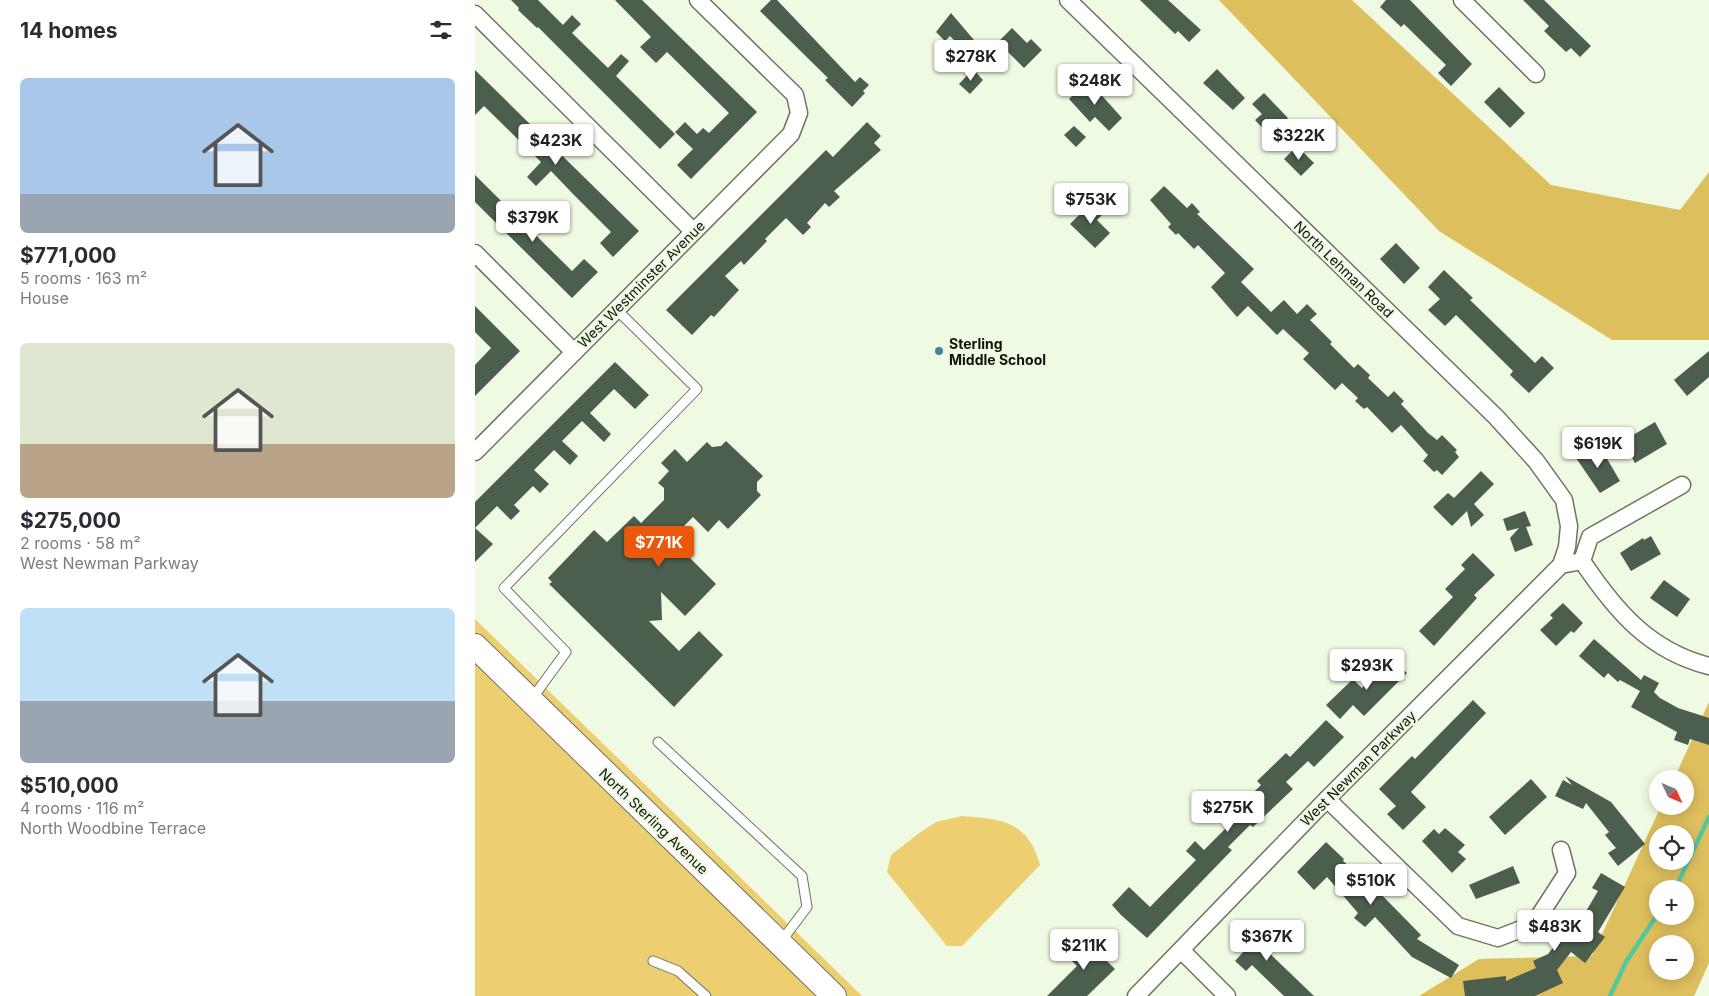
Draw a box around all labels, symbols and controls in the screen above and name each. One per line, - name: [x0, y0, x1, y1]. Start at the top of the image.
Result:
- icon: filters: [427, 16, 455, 44]
- text: 14 homes: [20, 18, 118, 43]
- pin: $278K: [936, 39, 1006, 82]
- text: $278K: [945, 46, 997, 66]
- pin: $248K: [1060, 64, 1130, 106]
- text: $248K: [1068, 70, 1122, 90]
- icon: home: [193, 110, 283, 200]
- pin: $322K: [1264, 119, 1334, 161]
- pin: $423K: [521, 124, 591, 166]
- text: $322K: [1273, 125, 1325, 145]
- text: $423K: [529, 130, 583, 150]
- pin: $753K: [1056, 182, 1126, 225]
- text: $753K: [1065, 189, 1117, 209]
- pin: $379K: [498, 200, 568, 243]
- text: $379K: [507, 207, 559, 227]
- street label: West Westminster Avenue: [574, 217, 708, 351]
- street label: North Lehman Road: [1291, 217, 1397, 321]
- text: $771,000: [20, 243, 117, 268]
- text: 5 rooms · 163 m²: [20, 268, 147, 288]
- text: House: [20, 288, 69, 308]
- place label: Sterling Middle School: [949, 335, 1046, 368]
- marker: Sterling Middle School: [933, 345, 945, 357]
- icon: home: [193, 375, 283, 465]
- pin: $619K: [1563, 426, 1633, 469]
- text: $619K: [1573, 433, 1623, 453]
- text: $275,000: [20, 508, 121, 533]
- pin: $771K: [624, 526, 694, 568]
- text: $771K: [635, 532, 683, 552]
- text: 2 rooms · 58 m²: [20, 533, 140, 553]
- text: West Newman Parkway: [20, 553, 199, 573]
- icon: home: [193, 640, 283, 730]
- pin: $293K: [1332, 648, 1402, 691]
- text: $293K: [1341, 655, 1393, 675]
- street label: West Newman Parkway: [1297, 707, 1419, 829]
- street label: North Sterling Avenue: [596, 765, 712, 877]
- north arrow: [1649, 770, 1694, 815]
- map controls: [1649, 770, 1694, 980]
- text: $510,000: [20, 773, 119, 798]
- pin: $275K: [1193, 790, 1263, 833]
- text: $275K: [1202, 797, 1254, 817]
- text: 4 rooms · 116 m²: [20, 798, 144, 818]
- text: North Woodbine Terrace: [20, 818, 206, 838]
- button: locate: [1649, 825, 1694, 870]
- pin: $510K: [1336, 864, 1406, 906]
- text: $510K: [1346, 870, 1396, 890]
- button: +: [1649, 880, 1694, 925]
- pin: $483K: [1520, 910, 1590, 952]
- text: $483K: [1528, 916, 1582, 936]
- pin: $367K: [1232, 920, 1302, 962]
- text: $367K: [1241, 926, 1293, 946]
- pin: $211K: [1049, 928, 1119, 971]
- text: $211K: [1061, 935, 1107, 955]
- button: −: [1649, 935, 1694, 980]

